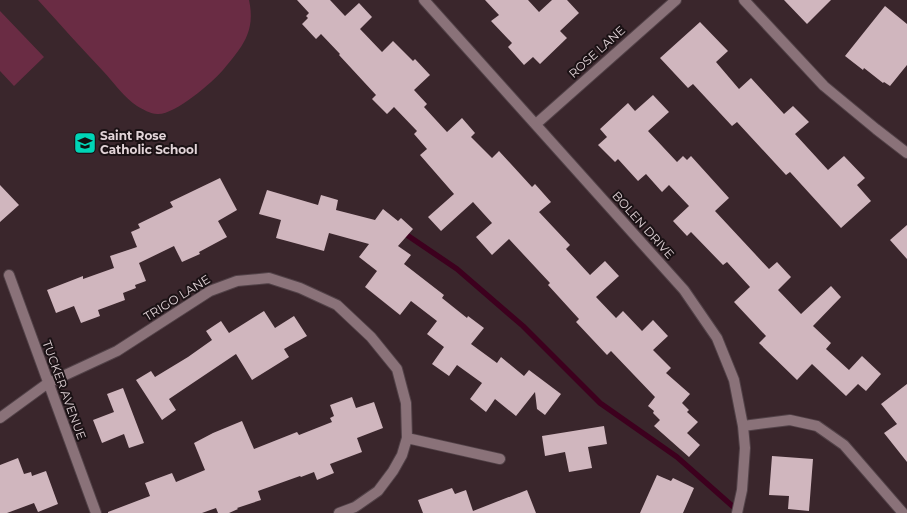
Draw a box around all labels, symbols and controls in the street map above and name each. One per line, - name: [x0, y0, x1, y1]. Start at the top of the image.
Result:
- street label: ROSE LANE: [565, 22, 628, 81]
- place label: Saint Rose Catholic School: [100, 128, 198, 157]
- school or university icon: Saint Rose Catholic School: [72, 130, 98, 156]
- street label: BOLEN DRIVE: [609, 188, 678, 261]
- street label: TRIGO LANE: [141, 271, 213, 324]
- street label: TUCKER AVENUE: [40, 338, 89, 442]

